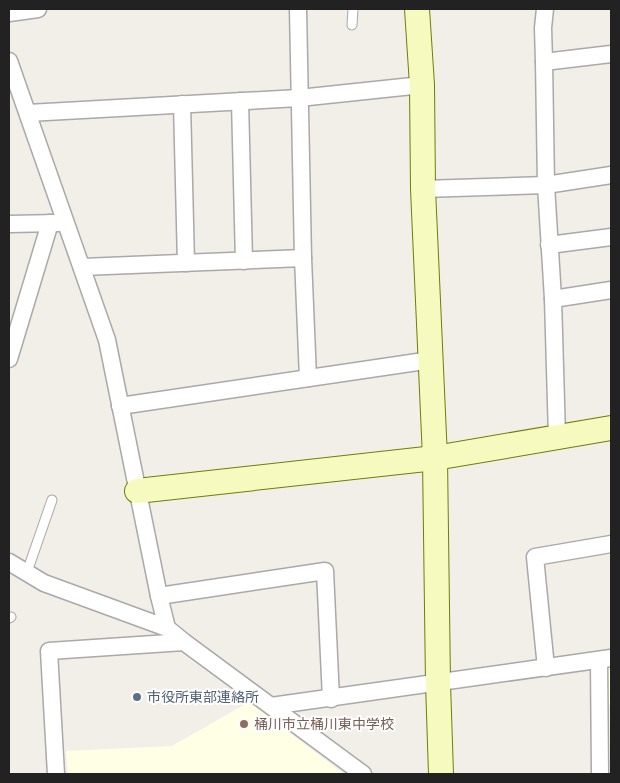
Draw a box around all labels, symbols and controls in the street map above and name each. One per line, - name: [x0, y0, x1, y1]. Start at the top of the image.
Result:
- place label: 市役所東部連絡所: [147, 689, 259, 705]
- marker: 市役所東部連絡所: [131, 691, 143, 703]
- place label: 桶川市立桶川東中学校: [254, 716, 394, 732]
- marker: 桶川市立桶川東中学校: [238, 718, 250, 730]

